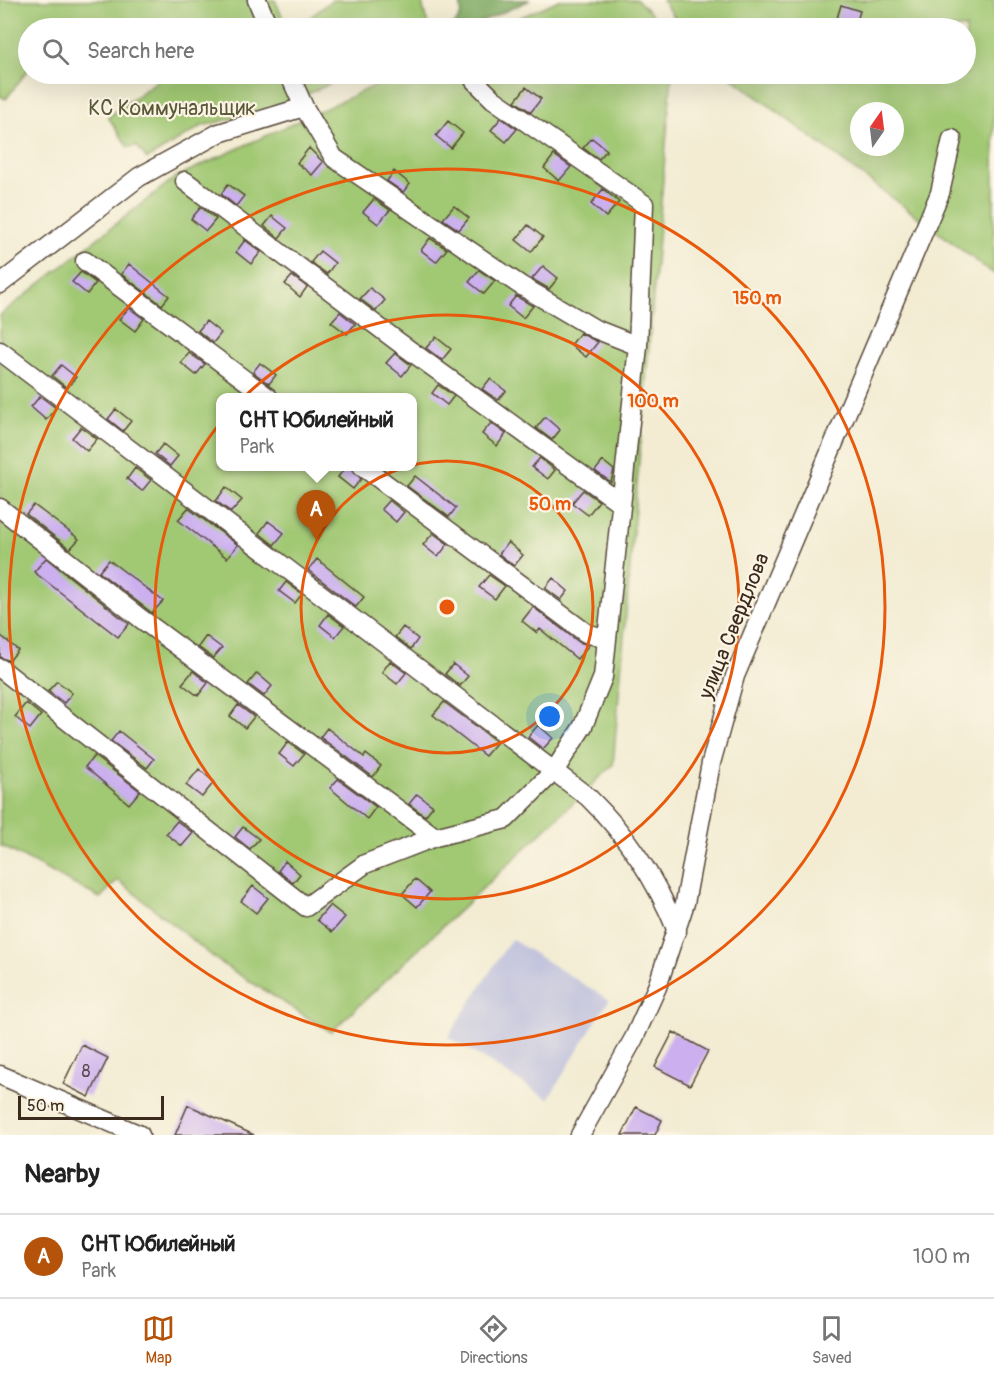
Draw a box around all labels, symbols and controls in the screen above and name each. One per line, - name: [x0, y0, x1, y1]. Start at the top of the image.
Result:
- search box: [18, 18, 976, 84]
- icon: search: [39, 35, 72, 68]
- text: Search here: [87, 37, 194, 65]
- park label: КС Коммунальщик: [88, 95, 256, 122]
- north arrow: [850, 102, 904, 156]
- text: 150 m: [733, 287, 782, 310]
- text: 100 m: [627, 390, 679, 413]
- popup: [216, 393, 417, 471]
- text: СНТ Юбилейный: [239, 406, 394, 434]
- text: Park: [239, 434, 274, 459]
- pin: A: [296, 490, 336, 540]
- text: 50 m: [529, 493, 571, 516]
- street label: улица Свердлова: [692, 549, 776, 704]
- centre of rings: [437, 597, 457, 617]
- your location: [535, 702, 564, 731]
- house number: 8: [81, 1060, 91, 1083]
- scale bar: [18, 1093, 164, 1120]
- text: 50 m: [27, 1096, 64, 1116]
- text: Nearby: [24, 1158, 100, 1190]
- text: СНТ Юбилейный: [81, 1230, 236, 1258]
- text: A: [37, 1244, 50, 1269]
- text: 100 m: [913, 1244, 970, 1269]
- text: Park: [81, 1258, 116, 1283]
- tab: Map: [142, 1312, 175, 1368]
- tab: Directions: [460, 1312, 528, 1368]
- tab: Saved: [812, 1312, 852, 1368]

